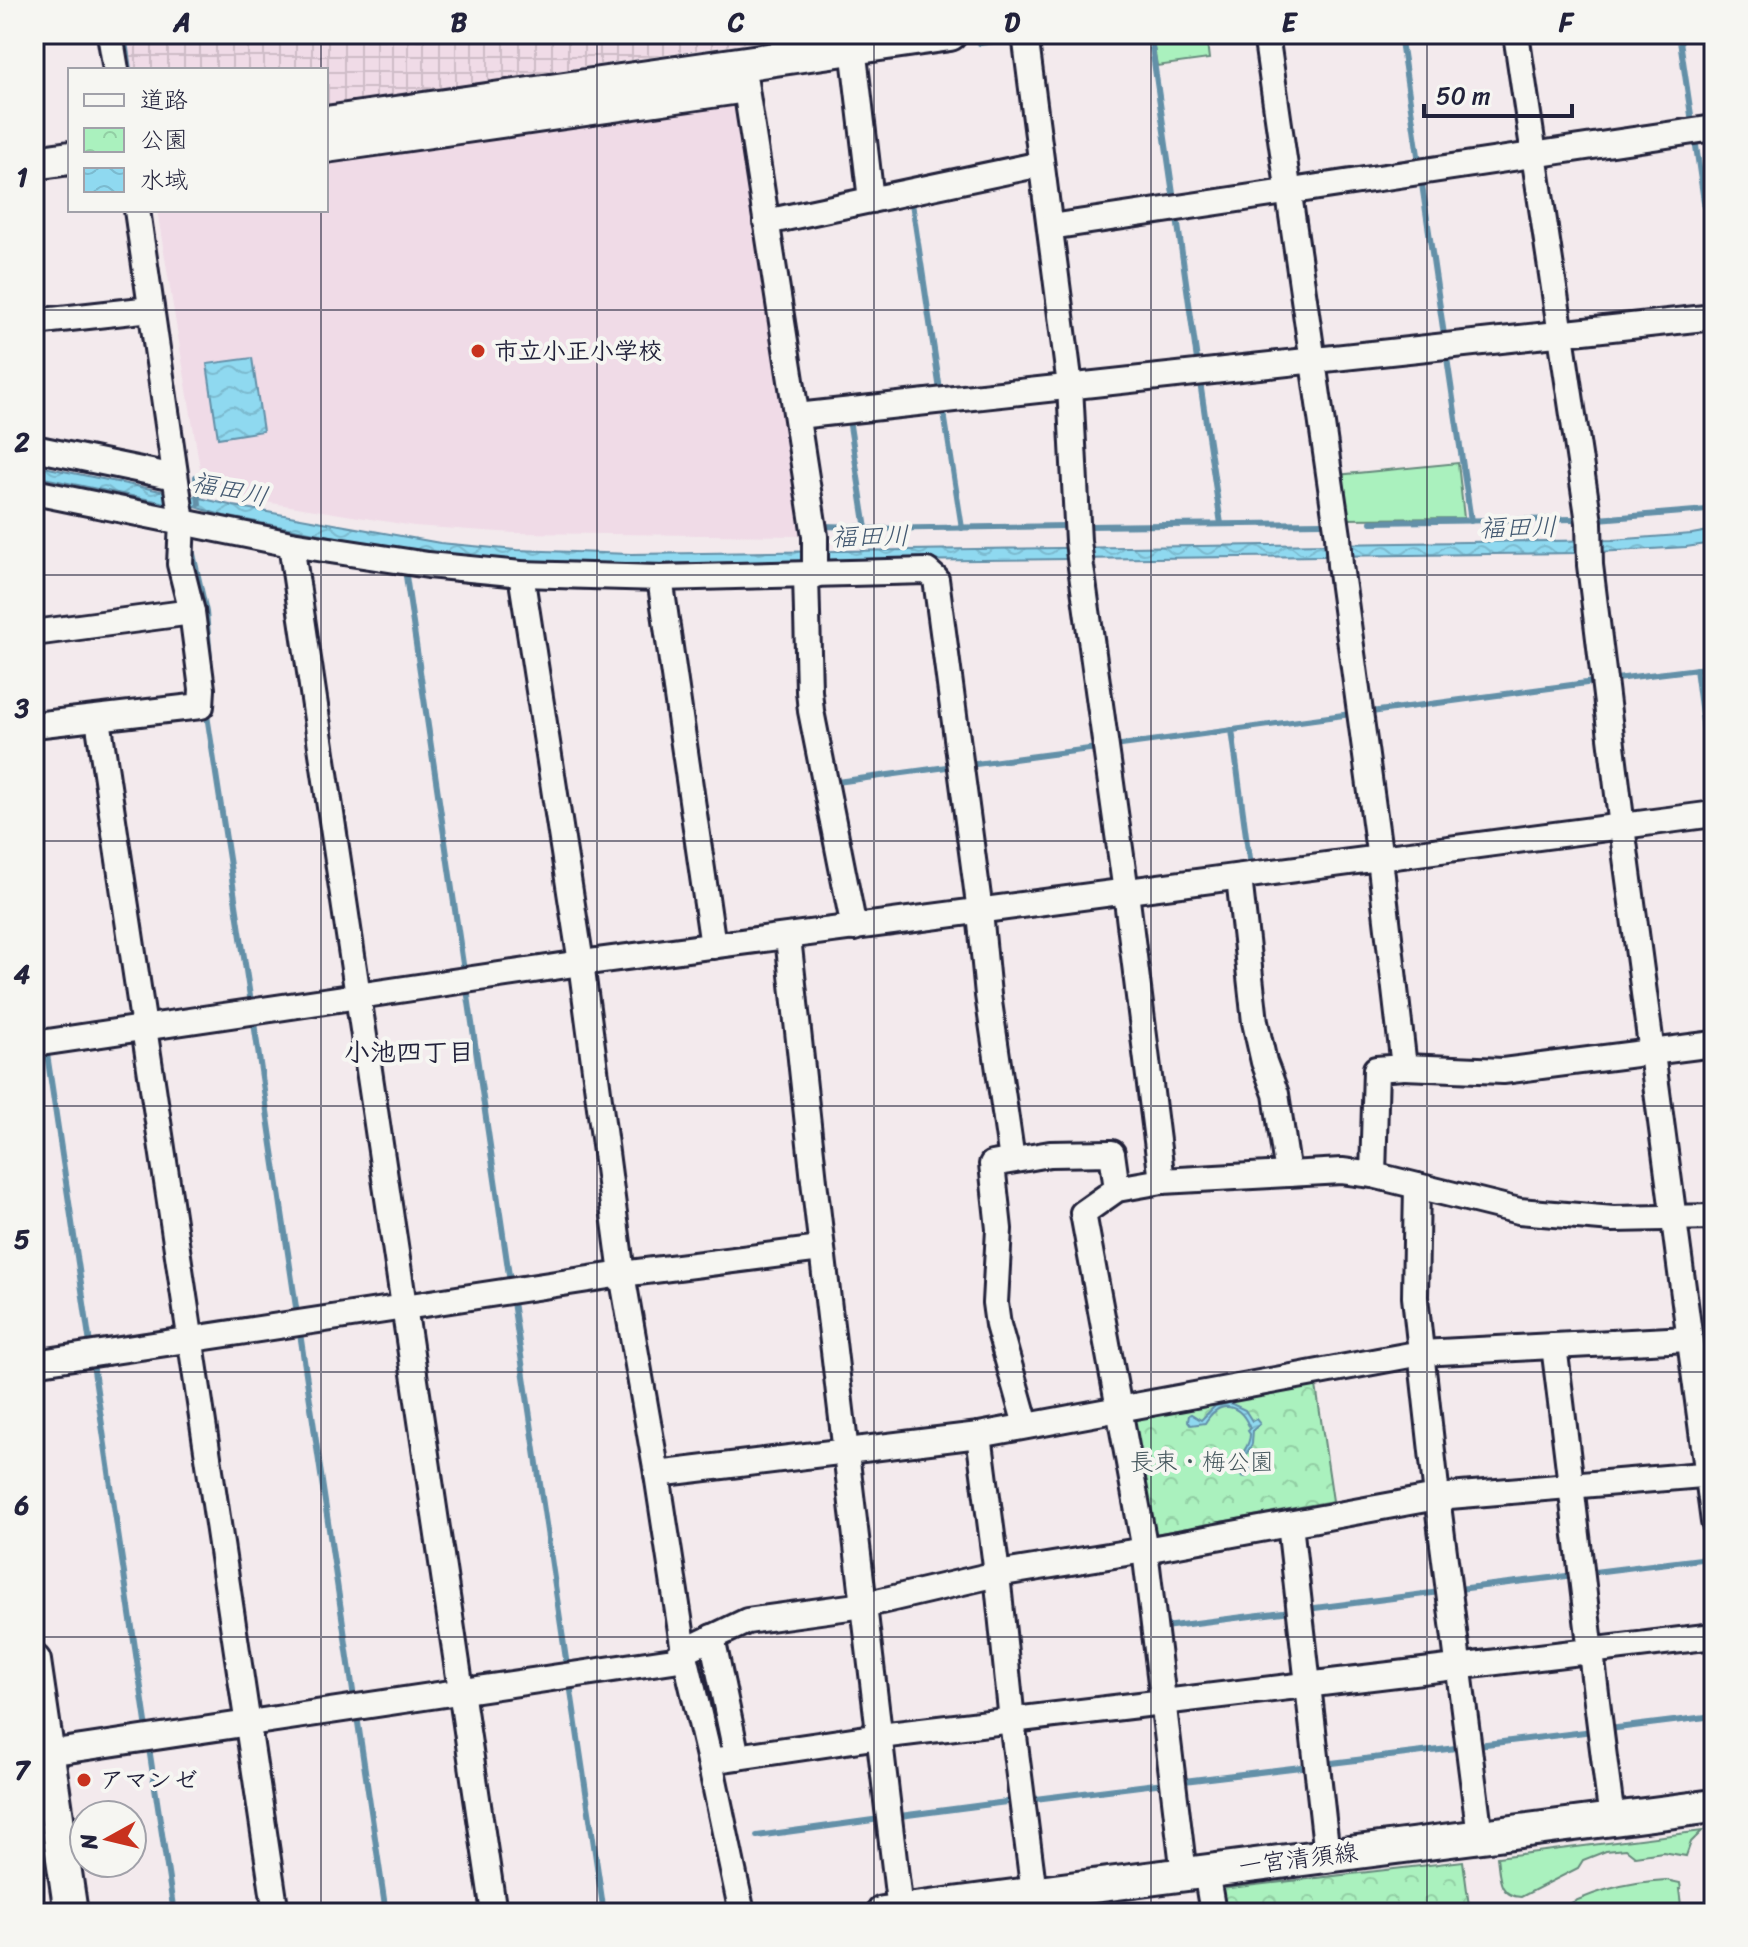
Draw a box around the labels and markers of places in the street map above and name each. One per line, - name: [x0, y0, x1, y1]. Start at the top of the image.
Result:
- place label: 市立小正小学校: [494, 330, 662, 372]
- marker: 市立小正小学校: [469, 342, 487, 360]
- place label: アマンゼ: [100, 1759, 197, 1801]
- marker: アマンゼ: [75, 1771, 93, 1789]

